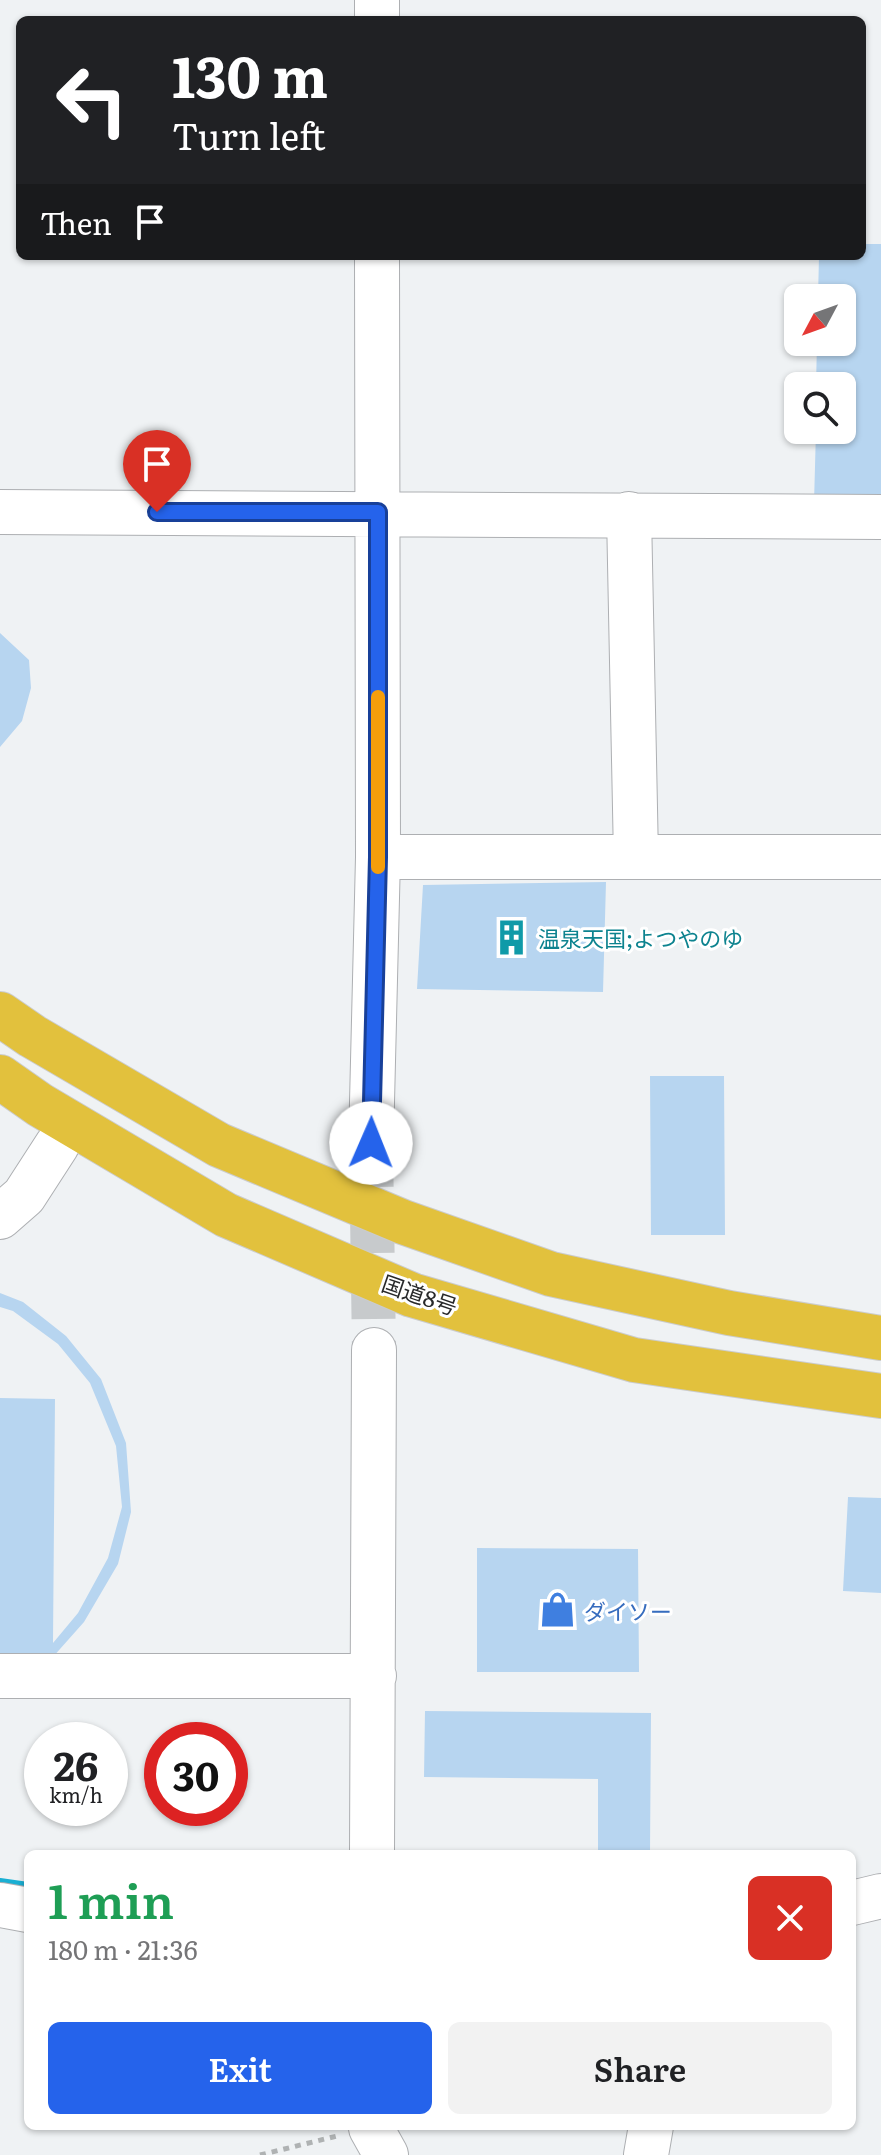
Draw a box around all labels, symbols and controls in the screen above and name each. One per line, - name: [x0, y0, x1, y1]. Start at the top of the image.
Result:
- text: 130 m: [172, 32, 328, 115]
- icon: left: [40, 48, 144, 152]
- text: Turn left: [172, 108, 326, 161]
- text: Then: [40, 200, 112, 244]
- icon: arrive: [128, 200, 172, 244]
- north arrow: [784, 284, 856, 356]
- map controls: [784, 284, 856, 444]
- button: search: [784, 372, 856, 444]
- pin: [123, 430, 191, 512]
- icon: arrive: [135, 442, 179, 486]
- building icon: 温泉天国;よつやのゆ: [493, 918, 531, 956]
- place label: 温泉天国;よつやのゆ: [538, 921, 743, 954]
- position arrow: [329, 1101, 413, 1185]
- street label: 国道8号: [378, 1266, 462, 1322]
- shop icon: ダイソー: [539, 1591, 577, 1629]
- place label: ダイソー: [584, 1594, 672, 1627]
- speed limit sign: 30: [144, 1722, 248, 1826]
- text: 26: [54, 1734, 98, 1793]
- text: km/h: [49, 1779, 103, 1809]
- text: 1 min: [48, 1863, 174, 1934]
- button: close: [748, 1876, 832, 1960]
- text: 180 m · 21:36: [48, 1929, 198, 1968]
- button: Exit: [48, 2022, 432, 2114]
- button: Share: [448, 2022, 832, 2114]

